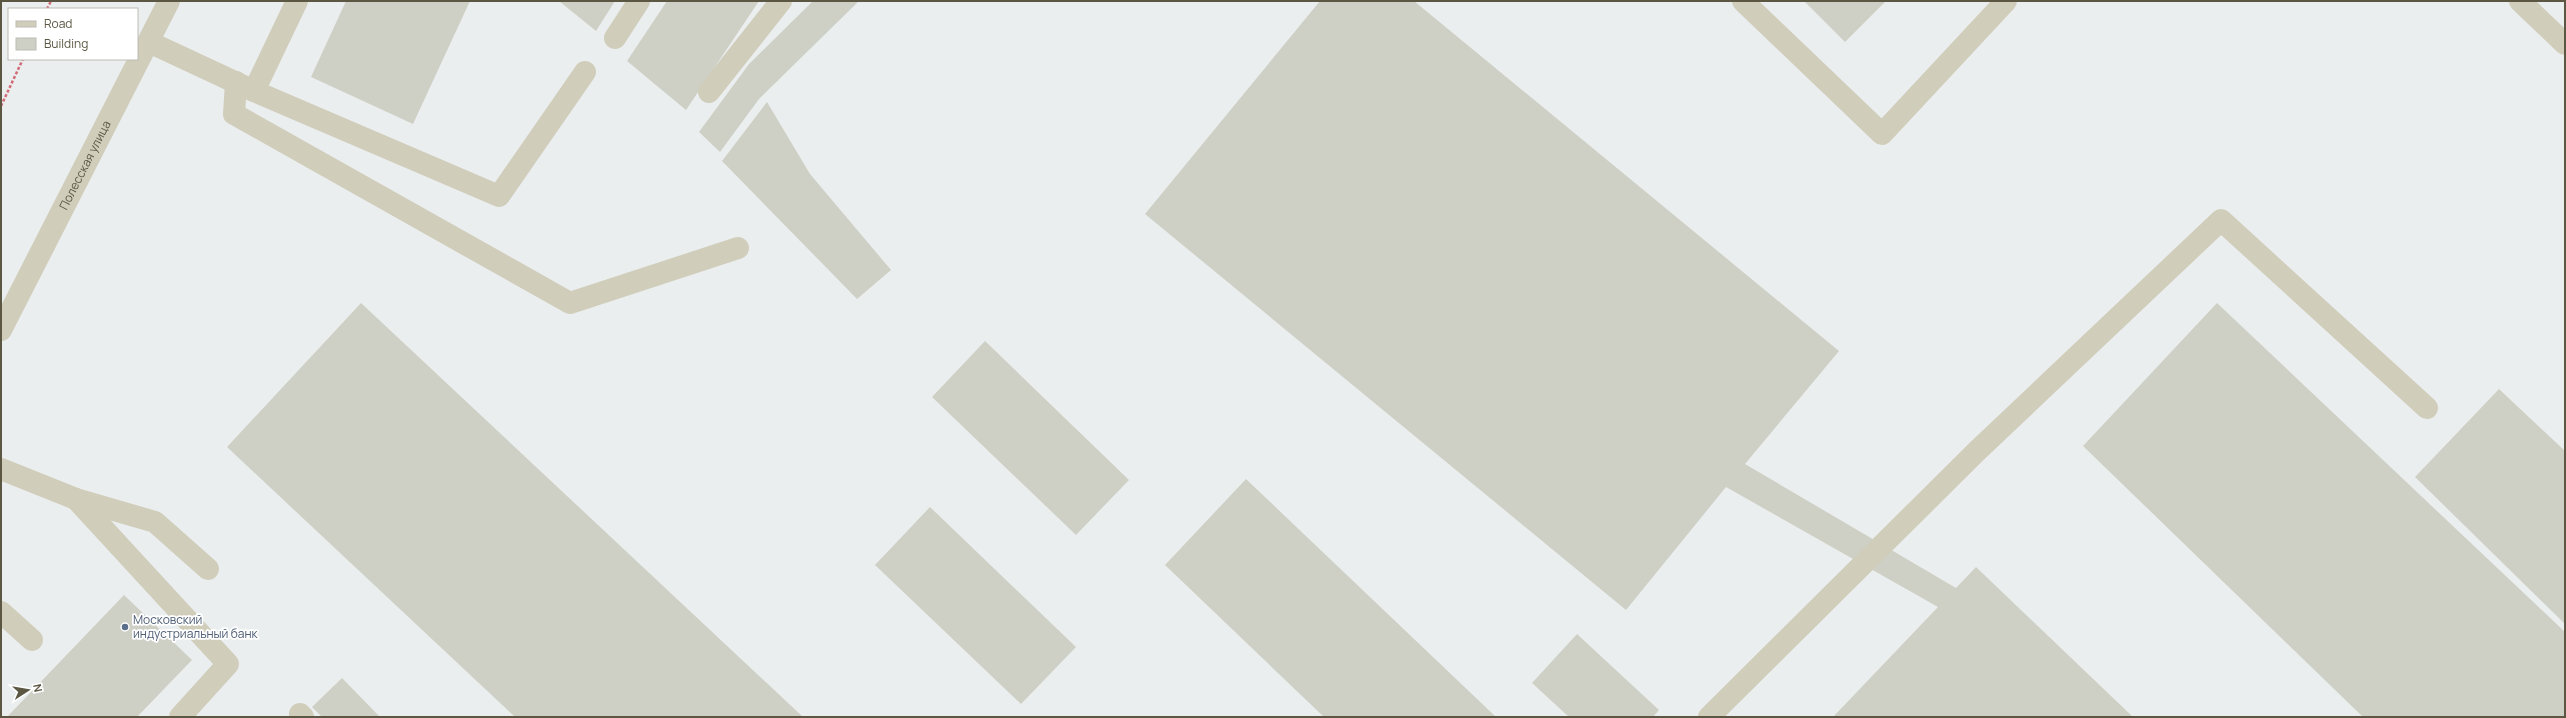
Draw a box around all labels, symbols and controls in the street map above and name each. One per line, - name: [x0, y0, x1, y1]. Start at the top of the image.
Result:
- legend: [8, 8, 138, 60]
- text: Road: [44, 15, 72, 32]
- text: Building: [44, 35, 88, 52]
- street label: Полесская улица: [55, 117, 115, 213]
- place label: Московский индустриальный банк: [133, 611, 259, 642]
- marker: Московский индустриальный банк: [120, 622, 130, 632]
- north arrow: [8, 670, 48, 710]
- text: N: [30, 682, 46, 693]

